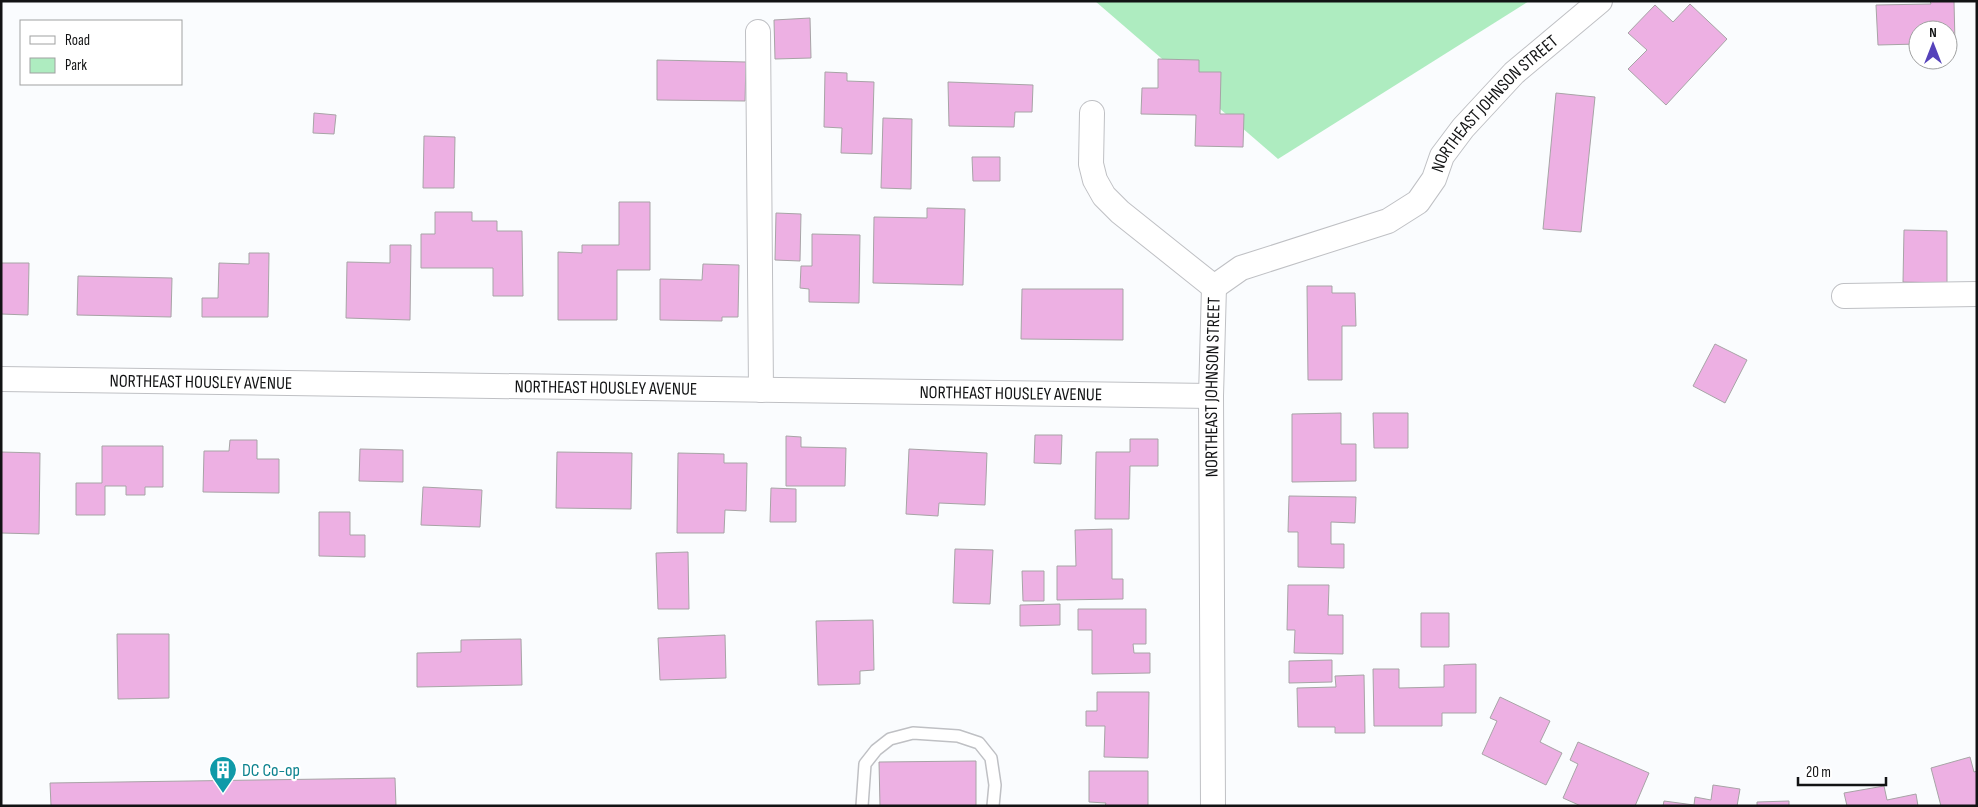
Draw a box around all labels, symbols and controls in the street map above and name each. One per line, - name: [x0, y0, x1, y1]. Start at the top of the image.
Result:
- legend: [20, 20, 182, 85]
- north arrow: [1908, 20, 1958, 70]
- text: N: [1929, 24, 1937, 41]
- street label: NORTHEAST JOHNSON STREET: [1427, 30, 1562, 175]
- text: Road: [65, 31, 90, 50]
- text: Park: [65, 56, 87, 75]
- street label: NORTHEAST JOHNSON STREET: [1200, 297, 1224, 477]
- street label: NORTHEAST HOUSLEY AVENUE: [109, 370, 293, 394]
- street label: NORTHEAST HOUSLEY AVENUE: [514, 376, 697, 399]
- street label: NORTHEAST HOUSLEY AVENUE: [919, 381, 1102, 405]
- scale bar: [1798, 754, 1886, 786]
- building icon: DC Co-op: [208, 755, 238, 794]
- place label: DC Co-op: [242, 760, 300, 781]
- text: 20 m: [1806, 763, 1831, 782]

